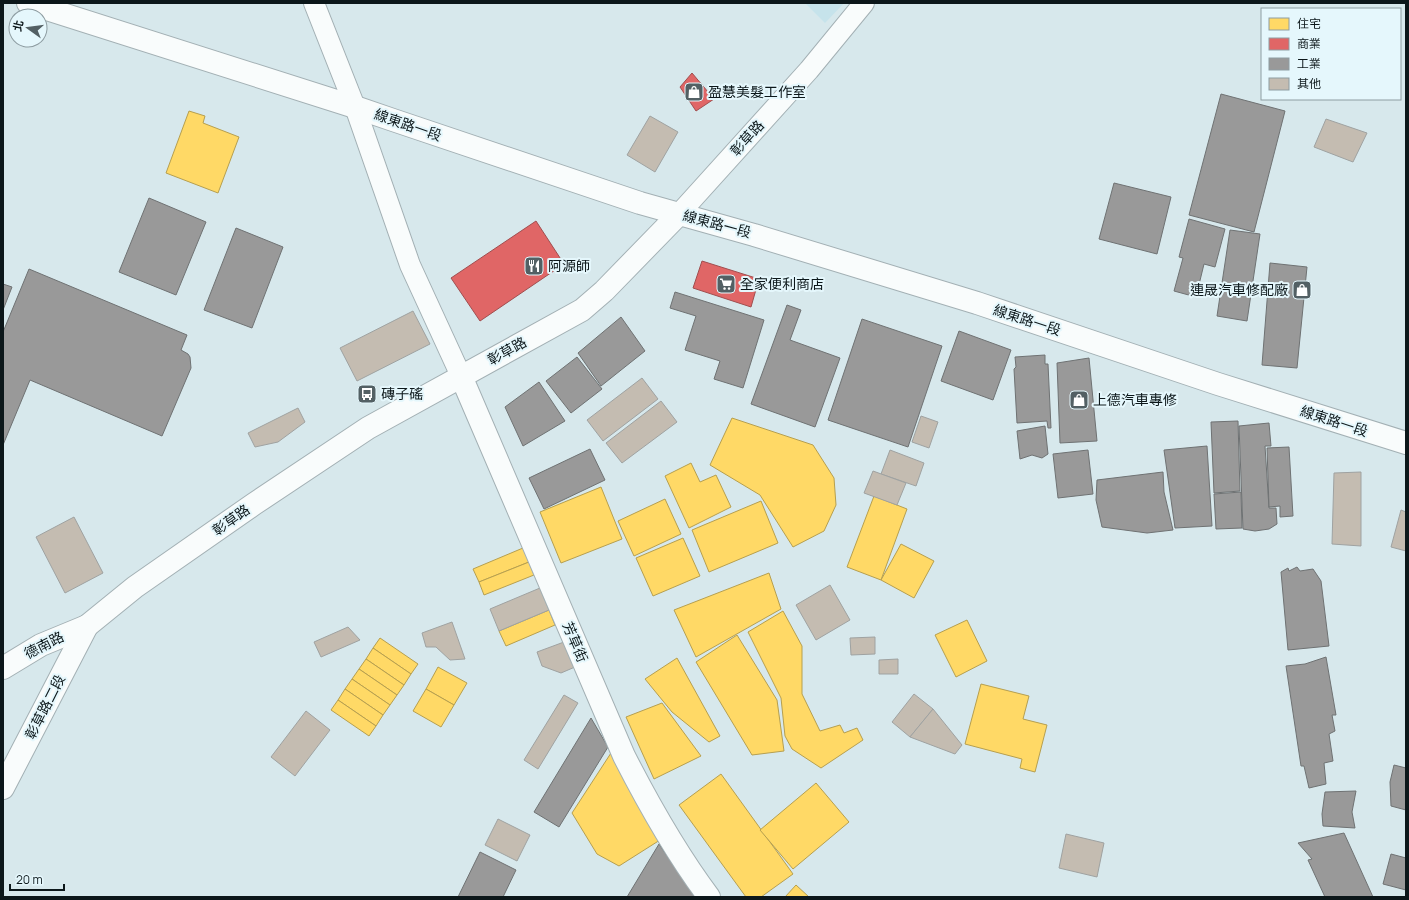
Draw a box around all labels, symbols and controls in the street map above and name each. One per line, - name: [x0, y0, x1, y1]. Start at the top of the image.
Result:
- north arrow: [8, 8, 48, 48]
- legend: [1261, 8, 1401, 100]
- text: 住宅: [1297, 15, 1321, 32]
- text: 北: [9, 18, 26, 33]
- text: 商業: [1297, 35, 1321, 52]
- text: 工業: [1297, 55, 1321, 72]
- text: 其他: [1297, 75, 1321, 92]
- shop icon: 盈慧美髮工作室: [683, 81, 705, 103]
- place label: 盈慧美髮工作室: [708, 82, 806, 101]
- street label: 線東路一段: [372, 104, 444, 145]
- street label: 彰草路: [726, 116, 768, 160]
- street label: 線東路一段: [681, 205, 753, 242]
- restaurant icon: 阿源師: [523, 255, 545, 277]
- place label: 阿源師: [548, 256, 590, 275]
- supermarket icon: 全家便利商店: [715, 273, 737, 295]
- place label: 全家便利商店: [740, 274, 824, 293]
- shop icon: 連晟汽車修配廠: [1291, 279, 1313, 301]
- place label: 連晟汽車修配廠: [1190, 280, 1288, 299]
- street label: 線東路一段: [991, 300, 1063, 339]
- street label: 彰草路: [484, 332, 530, 369]
- bus stop icon: 磚子磘: [356, 383, 378, 405]
- place label: 磚子磘: [381, 384, 423, 403]
- shop icon: 上德汽車專修: [1068, 389, 1090, 411]
- place label: 上德汽車專修: [1093, 390, 1177, 409]
- street label: 線東路一段: [1298, 401, 1370, 440]
- street label: 彰草路: [208, 500, 253, 539]
- street label: 芳草街: [559, 619, 592, 665]
- street label: 德南路: [21, 627, 67, 663]
- street label: 彰草路二段: [20, 671, 69, 742]
- scale bar: [10, 866, 64, 892]
- text: 20 m: [16, 871, 43, 888]

